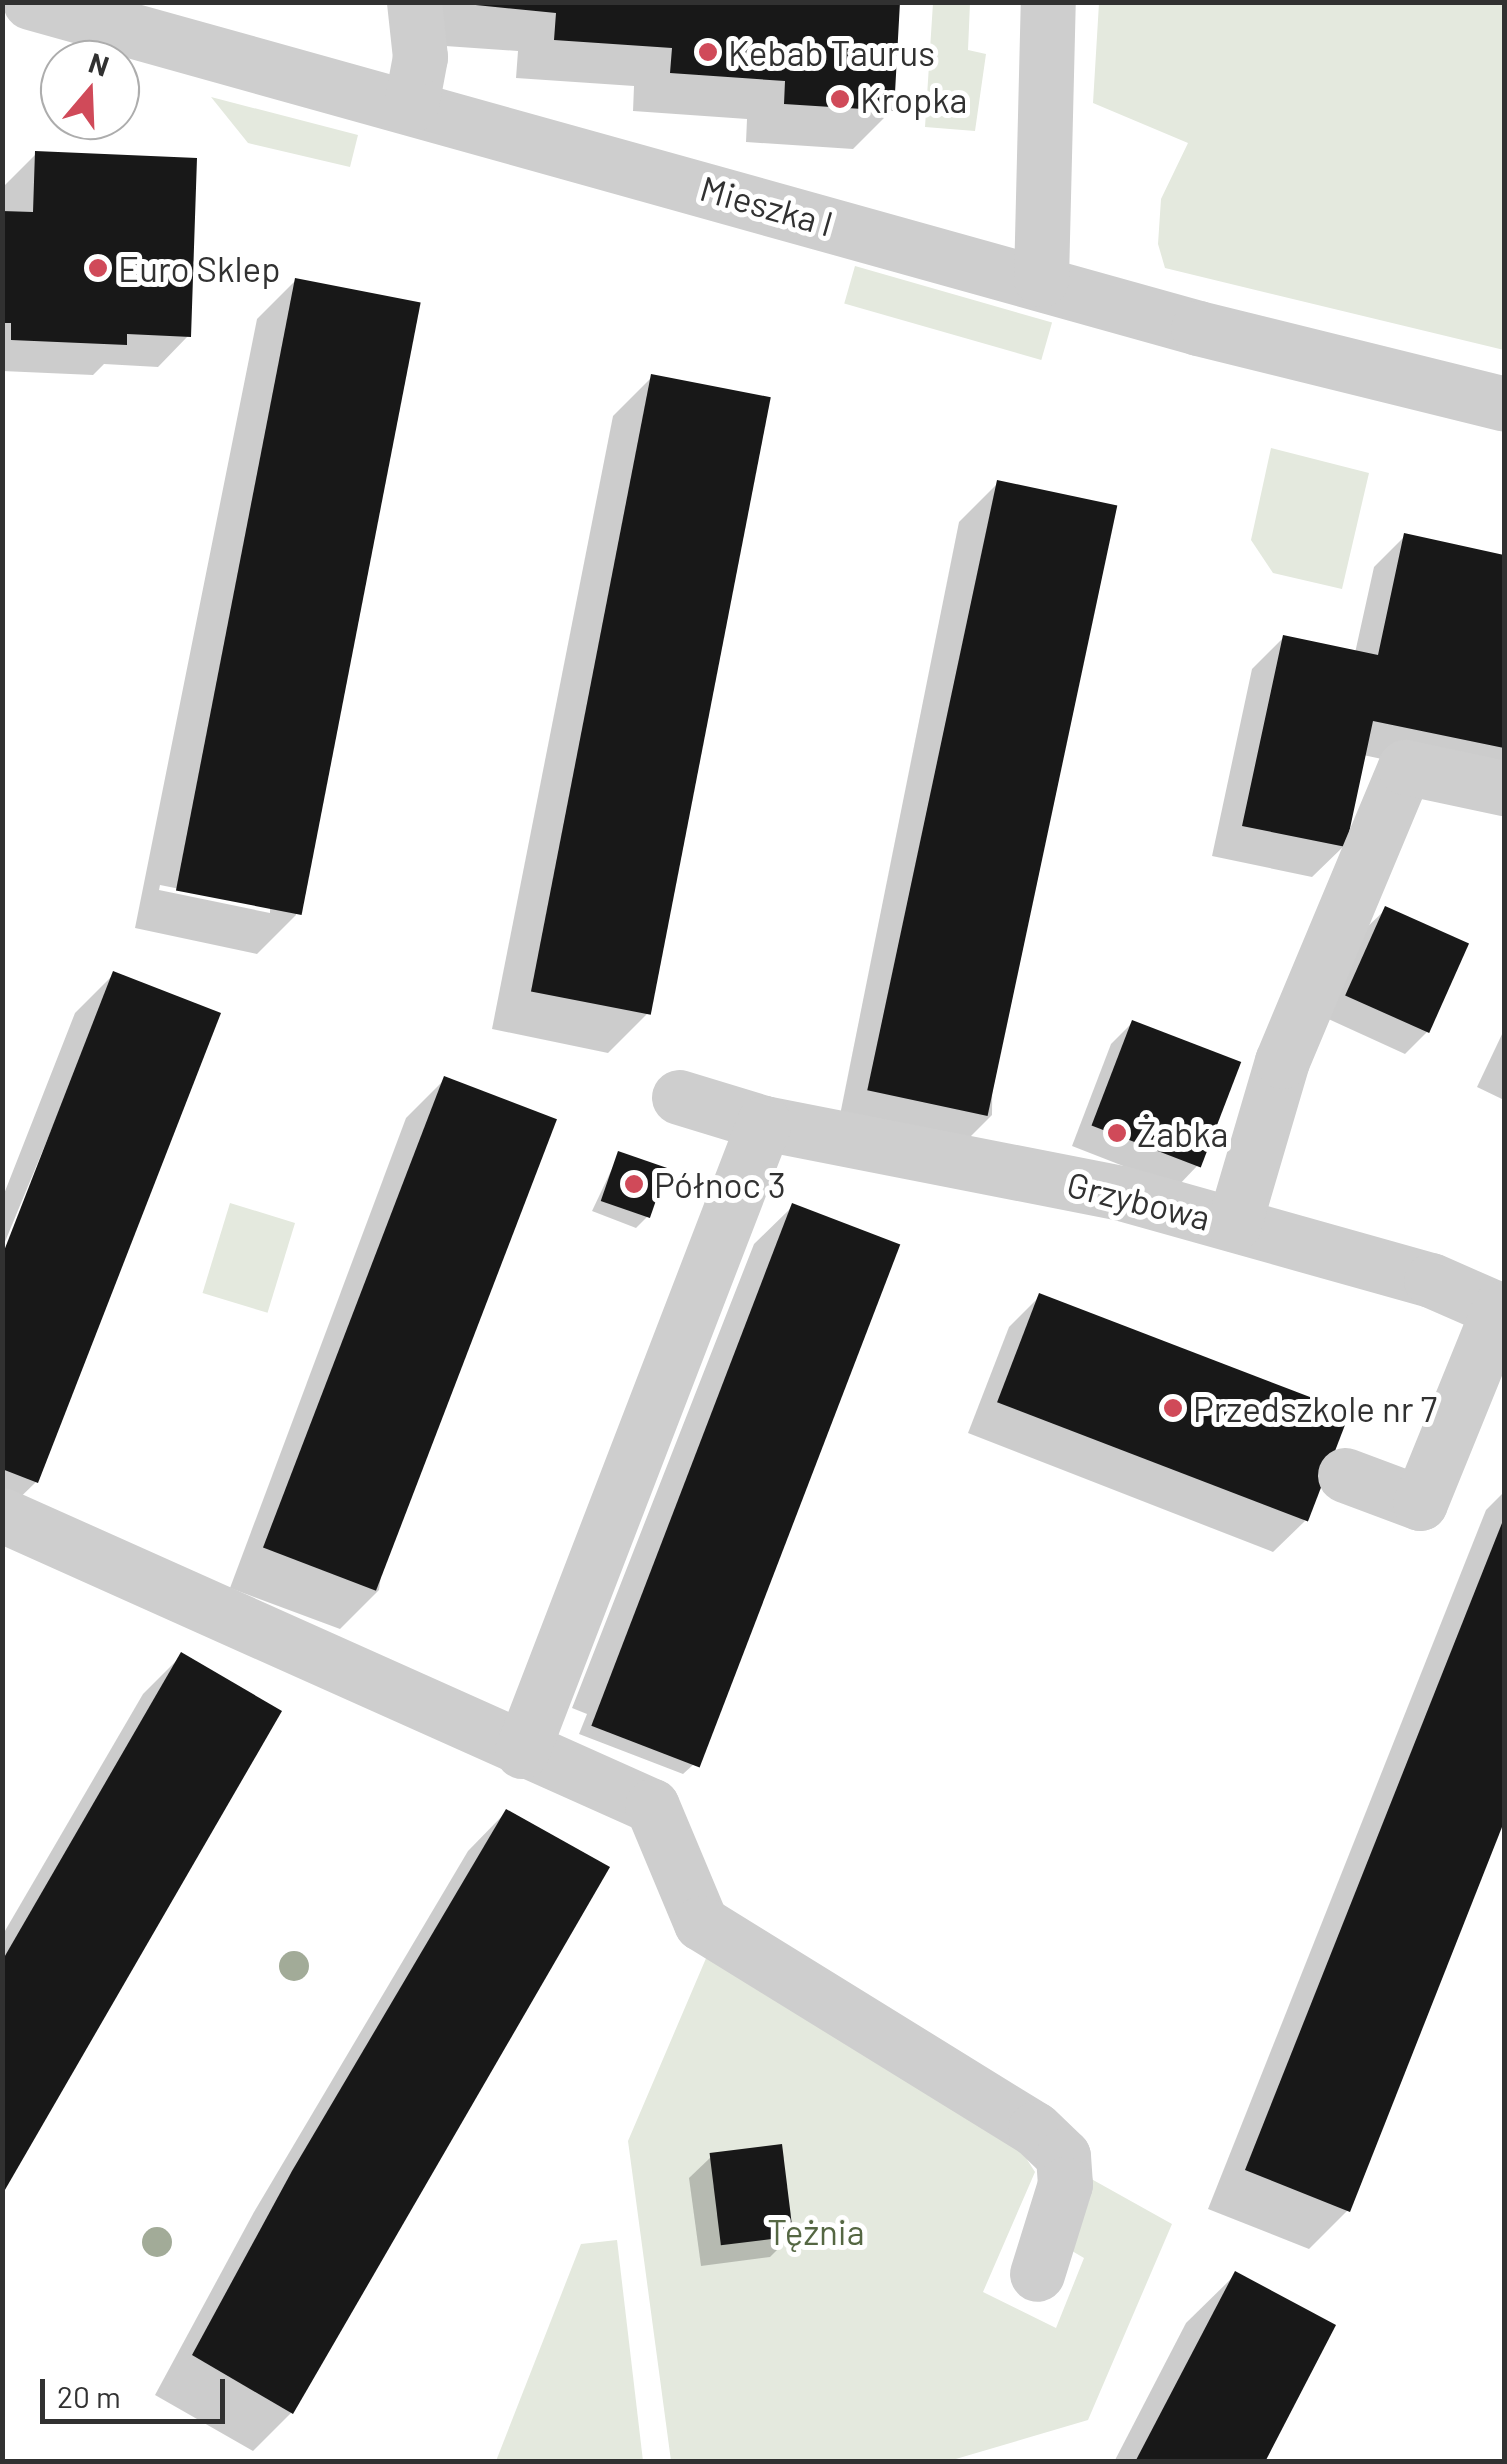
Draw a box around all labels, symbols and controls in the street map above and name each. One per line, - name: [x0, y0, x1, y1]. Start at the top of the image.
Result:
- place label: Kebab Taurus: [728, 31, 935, 73]
- north arrow: [40, 40, 140, 140]
- marker: Kebab Taurus: [697, 41, 719, 63]
- text: N: [85, 44, 113, 83]
- place label: Kropka: [860, 78, 967, 120]
- marker: Kropka: [829, 88, 851, 110]
- street label: Mieszka I: [696, 166, 838, 244]
- place label: Euro Sklep: [118, 247, 281, 289]
- marker: Euro Sklep: [87, 257, 109, 279]
- place label: Żabka: [1137, 1112, 1228, 1154]
- marker: Żabka: [1106, 1122, 1128, 1144]
- street label: Grzybowa: [1063, 1162, 1215, 1238]
- place label: Północ 3: [654, 1163, 786, 1205]
- marker: Północ 3: [623, 1173, 645, 1195]
- place label: Przedszkole nr 7: [1193, 1387, 1437, 1429]
- marker: Przedszkole nr 7: [1162, 1397, 1184, 1419]
- park label: Tężnia: [767, 2210, 865, 2252]
- scale bar: [45, 2359, 230, 2421]
- text: 20 m: [57, 2378, 121, 2414]

